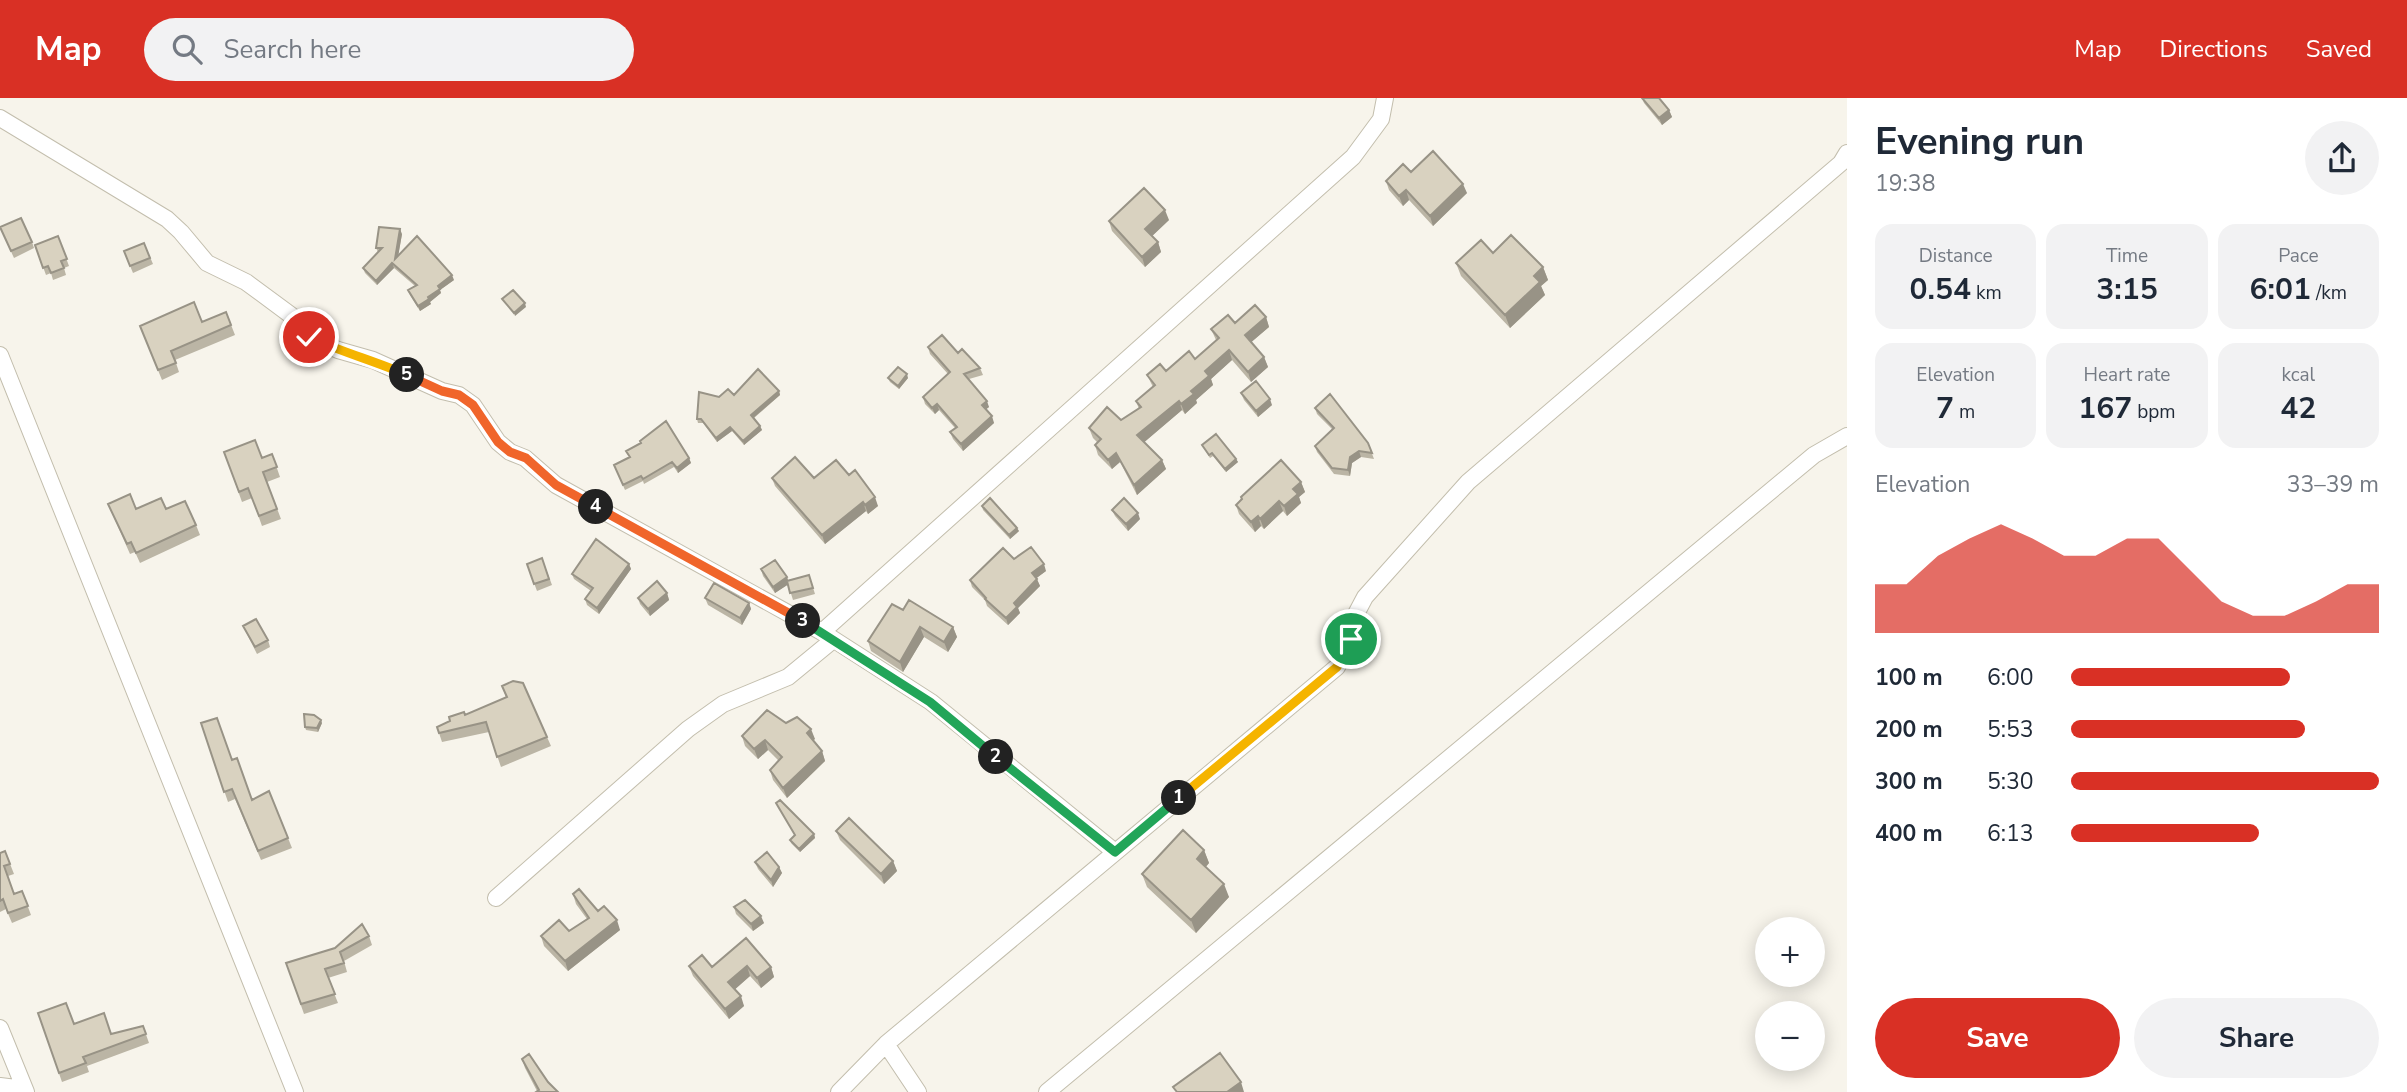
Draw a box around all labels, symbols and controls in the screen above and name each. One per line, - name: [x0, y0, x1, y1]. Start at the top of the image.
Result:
- search box: [144, 18, 634, 81]
- text: Map: [35, 27, 102, 72]
- icon: search: [168, 30, 206, 68]
- text: Search here: [224, 32, 361, 67]
- text: Map: [2074, 33, 2121, 65]
- text: Directions: [2159, 33, 2268, 65]
- text: Saved: [2306, 33, 2372, 65]
- text: Evening run: [1875, 116, 2084, 167]
- button: share: [2305, 121, 2379, 195]
- text: 19:38: [1875, 168, 1935, 199]
- text: Distance: [1919, 243, 1993, 269]
- text: Time: [2106, 243, 2148, 269]
- text: Pace: [2278, 243, 2319, 269]
- text: 0.54: [1910, 269, 1971, 310]
- text: 3:15: [2096, 269, 2158, 310]
- text: 6:01: [2250, 269, 2311, 310]
- text: km: [1971, 280, 2002, 306]
- text: /km: [2311, 280, 2347, 306]
- pin: [279, 307, 339, 367]
- icon: check: [290, 318, 328, 356]
- pin: 5: [390, 358, 424, 392]
- text: 5: [401, 361, 412, 387]
- text: Elevation: [1916, 362, 1995, 388]
- text: Heart rate: [2084, 362, 2170, 388]
- text: kcal: [2281, 362, 2315, 388]
- text: 7: [1936, 388, 1954, 429]
- text: 167: [2078, 388, 2132, 429]
- text: 42: [2280, 388, 2316, 429]
- text: m: [1954, 399, 1975, 425]
- text: bpm: [2132, 399, 2176, 425]
- text: Elevation: [1875, 469, 1970, 500]
- text: 33–39 m: [2287, 469, 2379, 500]
- pin: 4: [578, 490, 614, 524]
- text: 4: [590, 493, 601, 519]
- pin: 3: [786, 603, 820, 638]
- text: 3: [797, 607, 808, 633]
- pin: [1321, 609, 1381, 669]
- icon: arrive: [1332, 620, 1370, 658]
- text: 100 m: [1875, 662, 1943, 693]
- text: 6:00: [1987, 662, 2034, 693]
- text: 200 m: [1875, 714, 1943, 745]
- text: 5:53: [1987, 714, 2034, 745]
- pin: 2: [978, 740, 1014, 774]
- text: 2: [990, 743, 1001, 769]
- text: 300 m: [1875, 766, 1943, 797]
- text: 5:30: [1987, 766, 2034, 797]
- pin: 1: [1162, 780, 1196, 816]
- text: 1: [1173, 784, 1184, 810]
- text: 400 m: [1875, 818, 1943, 849]
- text: 6:13: [1987, 818, 2034, 849]
- map controls: [1755, 917, 1825, 1071]
- button: +: [1755, 917, 1825, 987]
- button: Save: [1875, 998, 2120, 1078]
- button: Share: [2134, 998, 2379, 1078]
- button: −: [1755, 1001, 1825, 1071]

